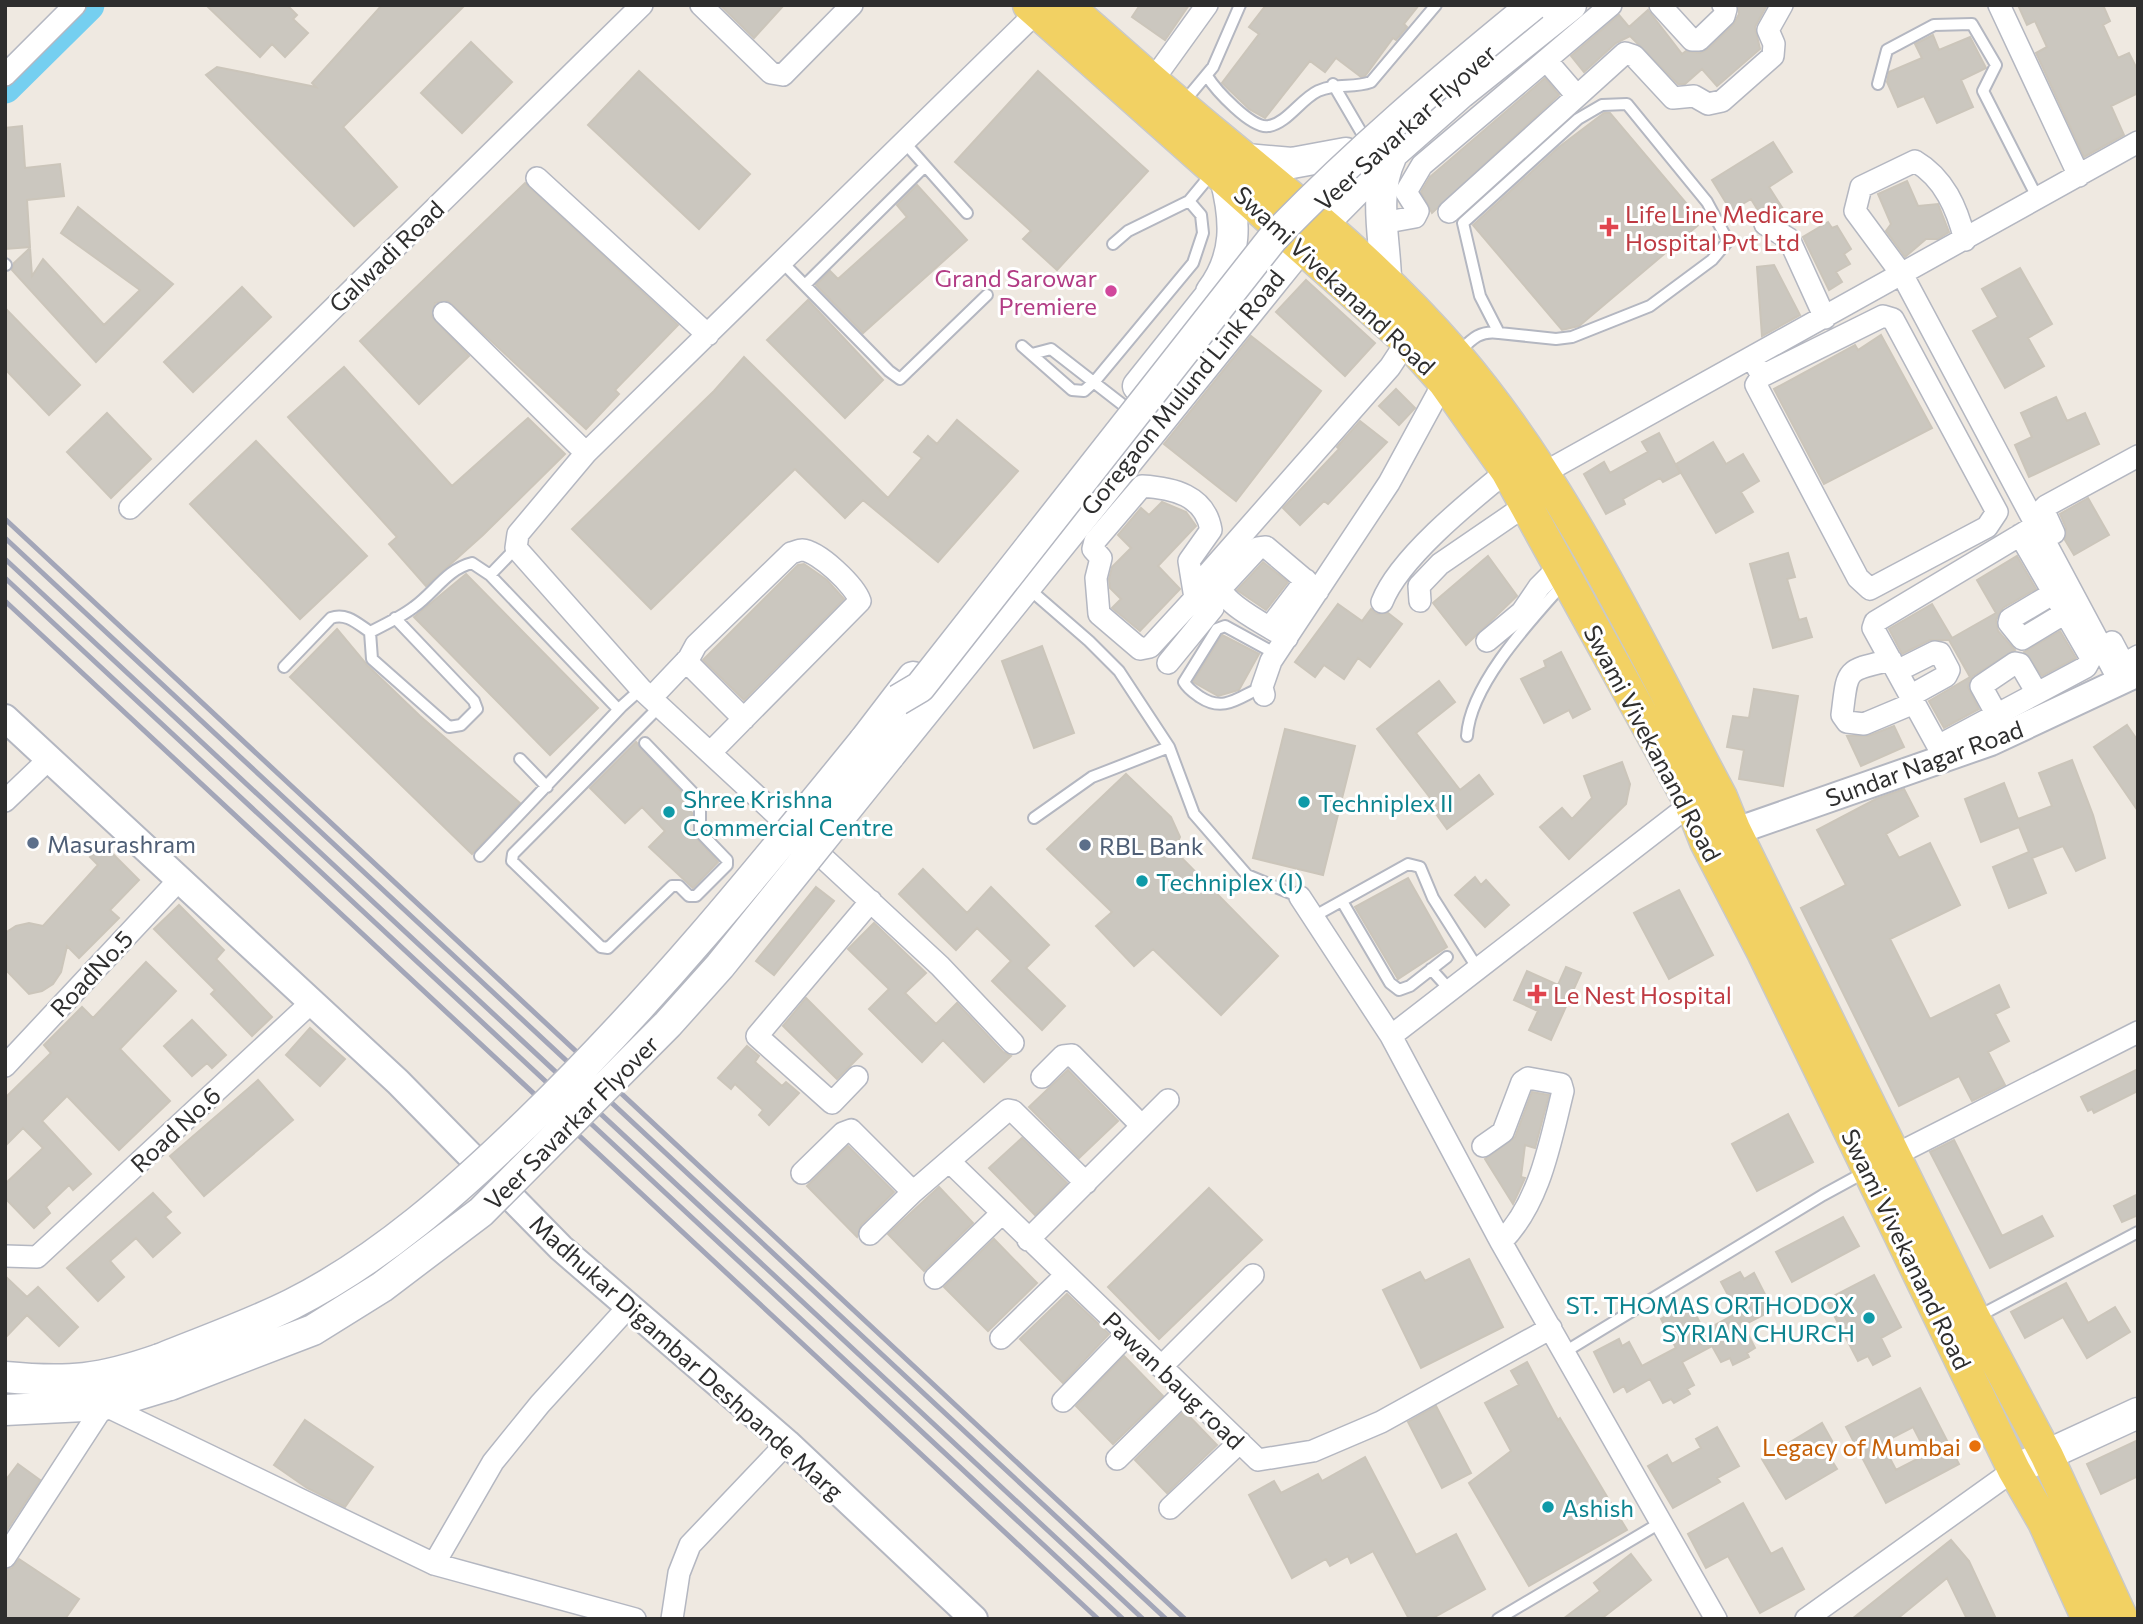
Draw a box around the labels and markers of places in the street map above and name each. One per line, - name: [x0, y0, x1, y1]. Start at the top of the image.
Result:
- place label: Life Line Medicare Hospital Pvt Ltd: [1625, 199, 1824, 256]
- marker: Life Line Medicare Hospital Pvt Ltd: [1599, 217, 1619, 237]
- place label: Grand Sarowar Premiere: [934, 263, 1097, 320]
- marker: Grand Sarowar Premiere: [1103, 283, 1119, 299]
- place label: Shree Krishna Commercial Centre: [683, 784, 893, 841]
- place label: Techniplex II: [1318, 788, 1453, 817]
- marker: Techniplex II: [1296, 794, 1312, 810]
- marker: Shree Krishna Commercial Centre: [661, 804, 677, 820]
- place label: Masurashram: [47, 829, 196, 858]
- place label: RBL Bank: [1099, 831, 1204, 860]
- marker: Masurashram: [25, 835, 41, 851]
- marker: RBL Bank: [1077, 837, 1093, 853]
- place label: Techniplex (I): [1156, 867, 1303, 896]
- marker: Techniplex (I): [1134, 873, 1150, 889]
- place label: Le Nest Hospital: [1553, 980, 1732, 1009]
- marker: Le Nest Hospital: [1527, 984, 1547, 1004]
- place label: ST. THOMAS ORTHODOX SYRIAN CHURCH: [1566, 1290, 1855, 1347]
- marker: ST. THOMAS ORTHODOX SYRIAN CHURCH: [1861, 1310, 1877, 1326]
- place label: Legacy of Mumbai: [1762, 1432, 1961, 1461]
- marker: Legacy of Mumbai: [1967, 1438, 1983, 1454]
- place label: Ashish: [1562, 1493, 1634, 1522]
- marker: Ashish: [1540, 1499, 1556, 1515]

